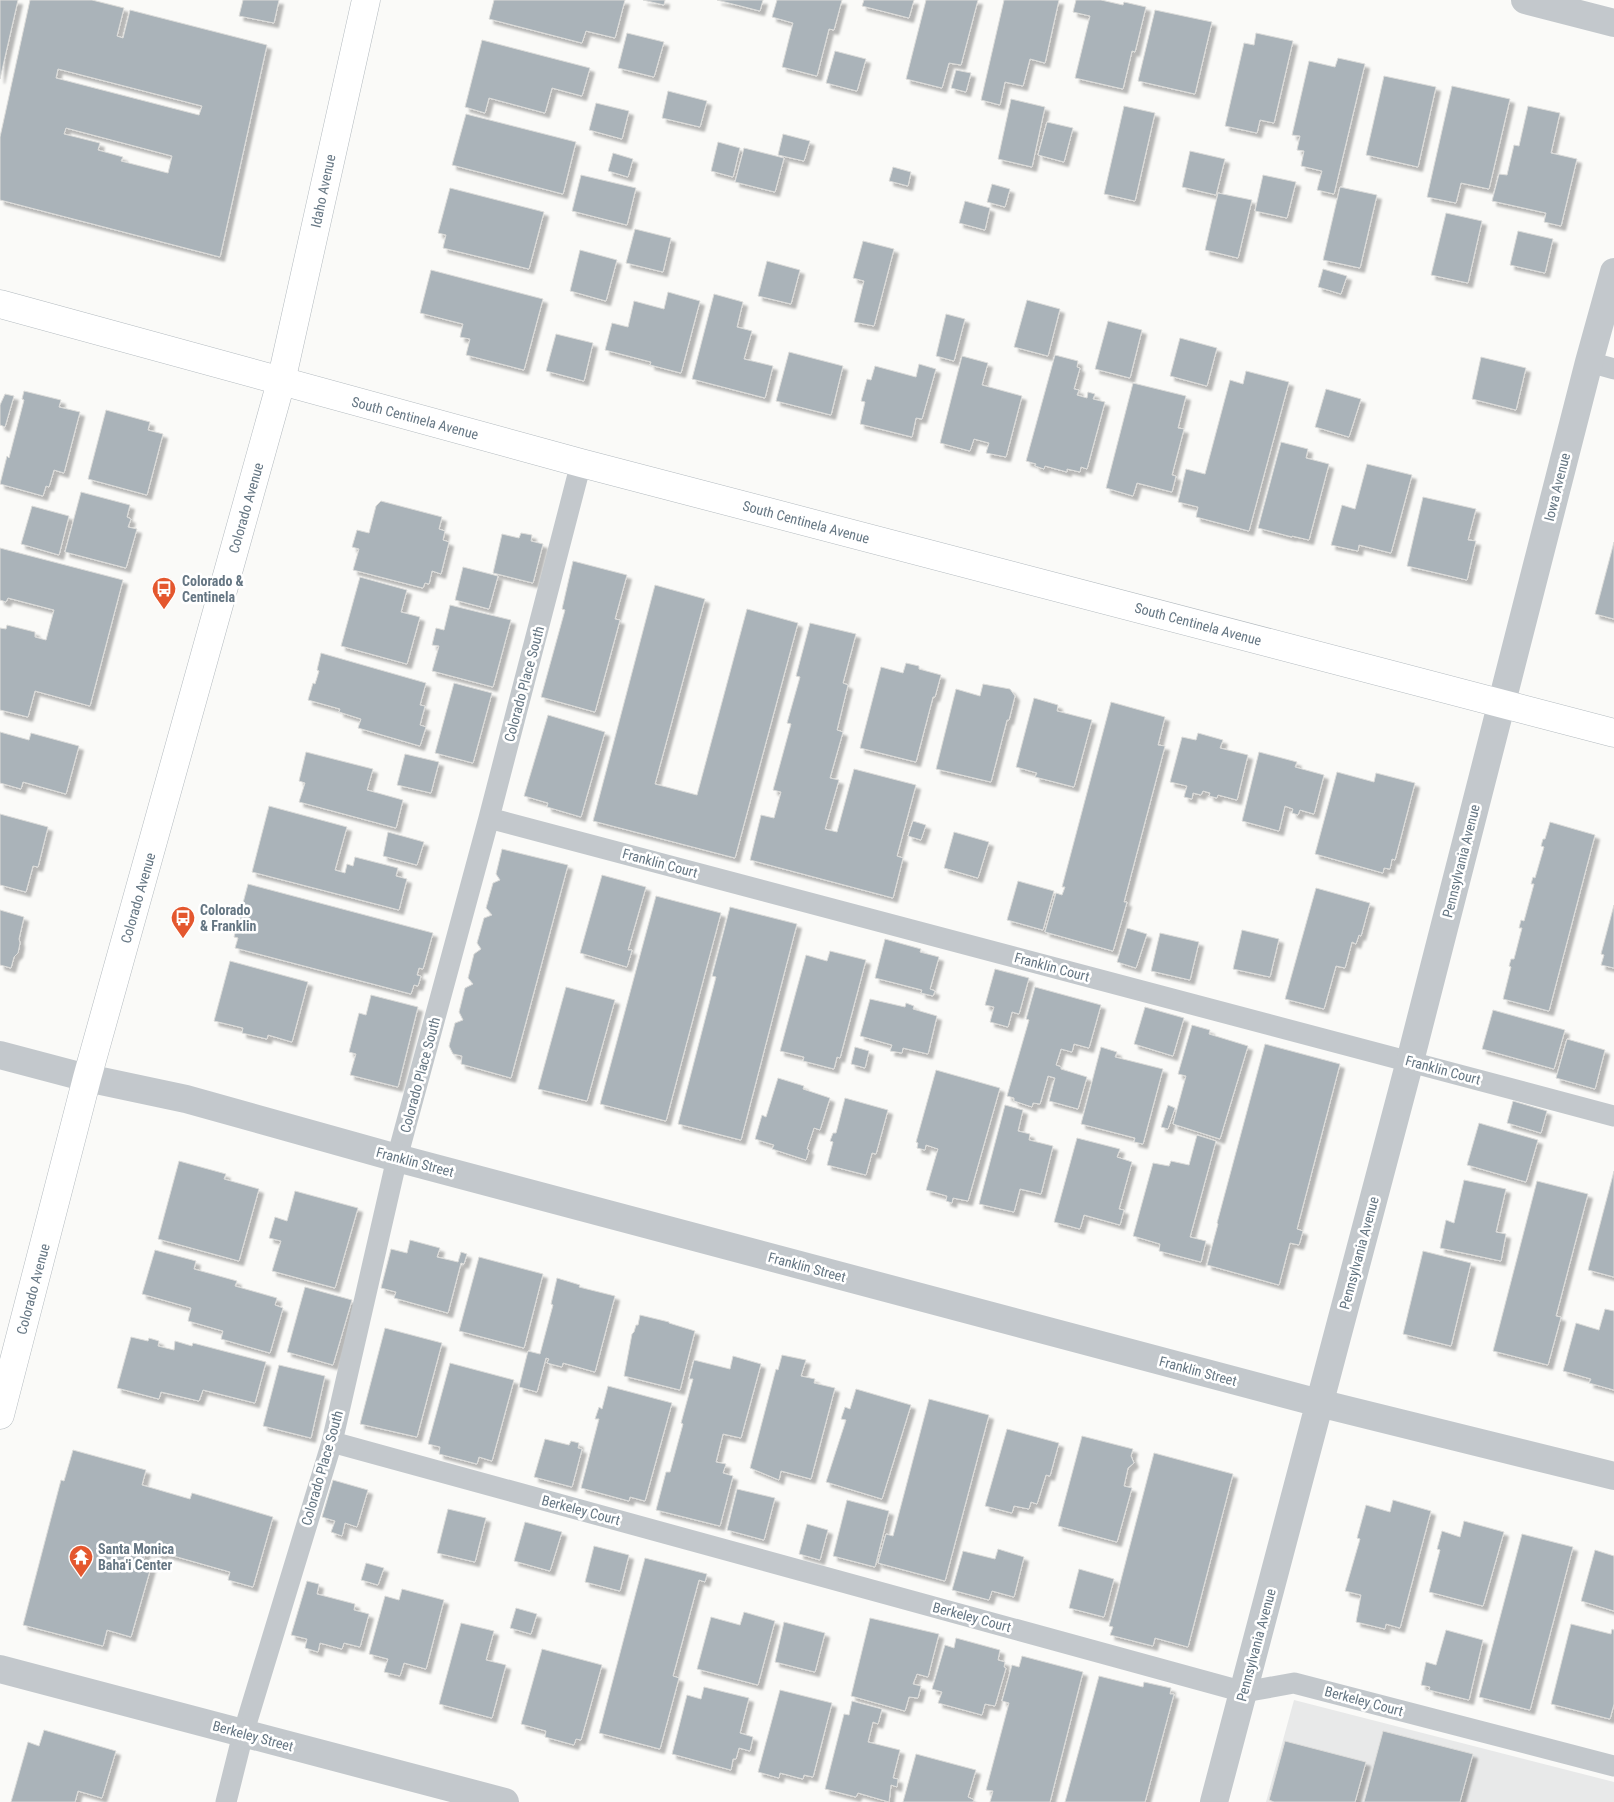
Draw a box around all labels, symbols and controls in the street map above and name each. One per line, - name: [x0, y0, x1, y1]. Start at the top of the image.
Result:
- street label: Idaho Avenue: [307, 152, 339, 229]
- street label: South Centinela Avenue: [350, 393, 481, 443]
- street label: Iowa Avenue: [1541, 451, 1573, 523]
- street label: Colorado Avenue: [225, 460, 267, 555]
- street label: South Centinela Avenue: [741, 497, 872, 547]
- place label: Colorado & Centinela: [182, 573, 244, 605]
- bus stop icon: Colorado & Centinela: [151, 576, 177, 610]
- street label: South Centinela Avenue: [1133, 599, 1264, 649]
- street label: Colorado Place South: [501, 624, 547, 744]
- street label: Pennsylvania Avenue: [1439, 802, 1483, 919]
- street label: Franklin Court: [621, 845, 699, 881]
- street label: Colorado Avenue: [117, 850, 159, 945]
- place label: Colorado & Franklin: [200, 902, 256, 934]
- bus stop icon: Colorado & Franklin: [170, 905, 196, 939]
- street label: Franklin Court: [1013, 949, 1091, 985]
- street label: Colorado Place South: [397, 1015, 443, 1135]
- street label: Franklin Court: [1404, 1052, 1482, 1088]
- street label: Franklin Street: [374, 1144, 456, 1180]
- street label: Pennsylvania Avenue: [1336, 1194, 1382, 1311]
- street label: Colorado Avenue: [13, 1241, 53, 1336]
- street label: Franklin Street: [766, 1249, 848, 1285]
- street label: Franklin Street: [1157, 1353, 1239, 1389]
- street label: Colorado Place South: [298, 1409, 346, 1527]
- street label: Berkeley Court: [540, 1492, 622, 1528]
- place label: Santa Monica Baha'i Center: [98, 1541, 175, 1573]
- temple icon: Santa Monica Baha'i Center: [68, 1544, 94, 1578]
- street label: Pennsylvania Avenue: [1233, 1586, 1279, 1703]
- street label: Berkeley Court: [931, 1599, 1013, 1635]
- street label: Berkeley Court: [1323, 1683, 1405, 1719]
- street label: Berkeley Street: [211, 1718, 295, 1754]

